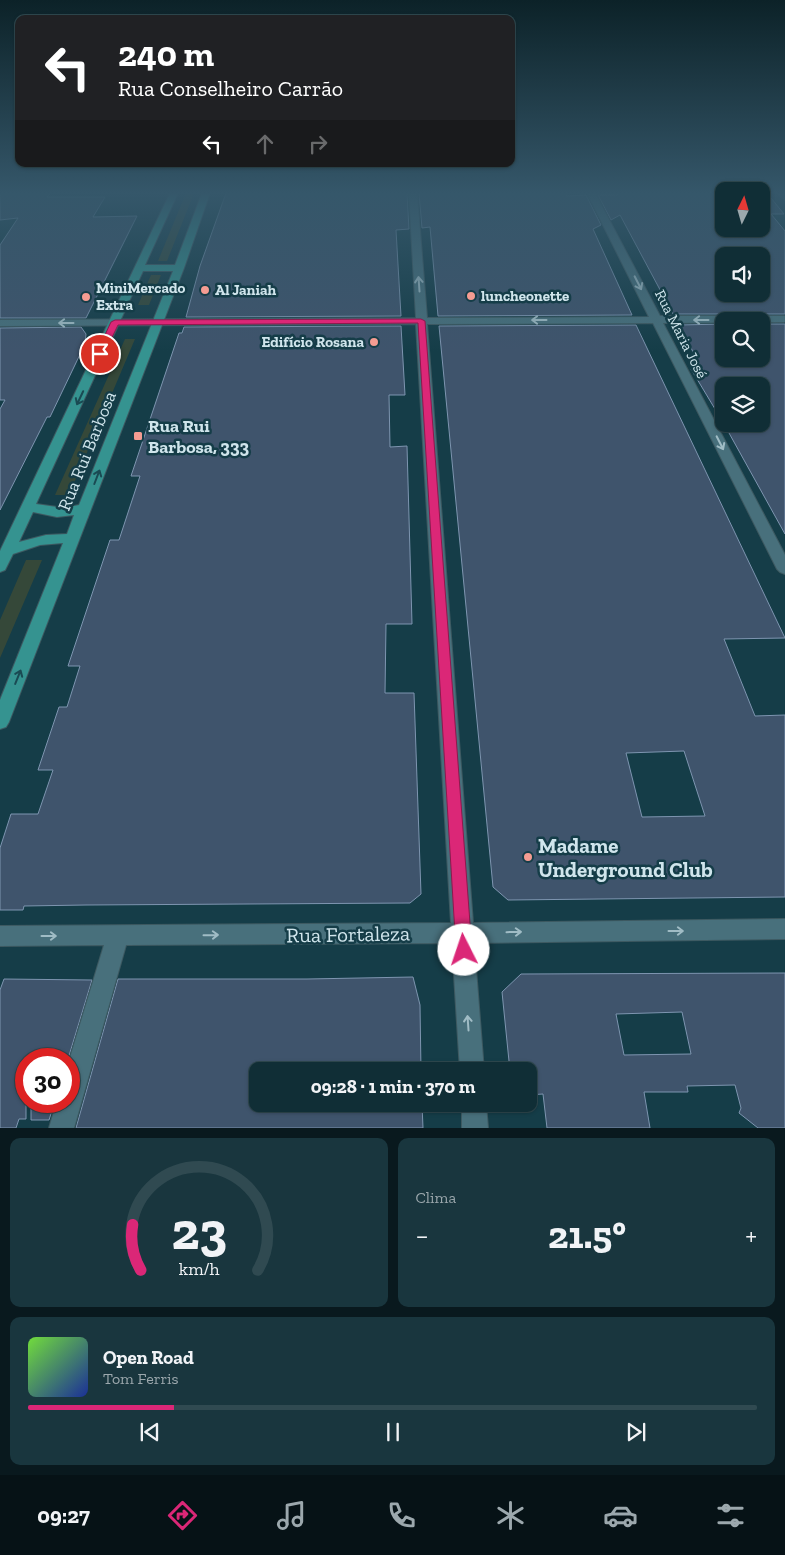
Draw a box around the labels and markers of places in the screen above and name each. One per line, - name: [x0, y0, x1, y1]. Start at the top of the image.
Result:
- place label: MiniMercado Extra: [96, 279, 186, 314]
- place label: Al Janiah: [215, 281, 277, 299]
- marker: Al Janiah: [199, 284, 211, 296]
- place label: luncheonette: [481, 287, 569, 305]
- marker: luncheonette: [465, 290, 477, 302]
- marker: MiniMercado Extra: [80, 291, 92, 303]
- pin: [79, 333, 121, 375]
- place label: Edifício Rosana: [261, 333, 364, 351]
- marker: Edifício Rosana: [368, 336, 380, 348]
- place label: Rua Rui Barbosa, 333: [148, 415, 249, 458]
- marker: Rua Rui Barbosa, 333: [132, 430, 144, 442]
- place label: Madame Underground Club: [538, 833, 713, 882]
- marker: Madame Underground Club: [522, 851, 534, 863]

